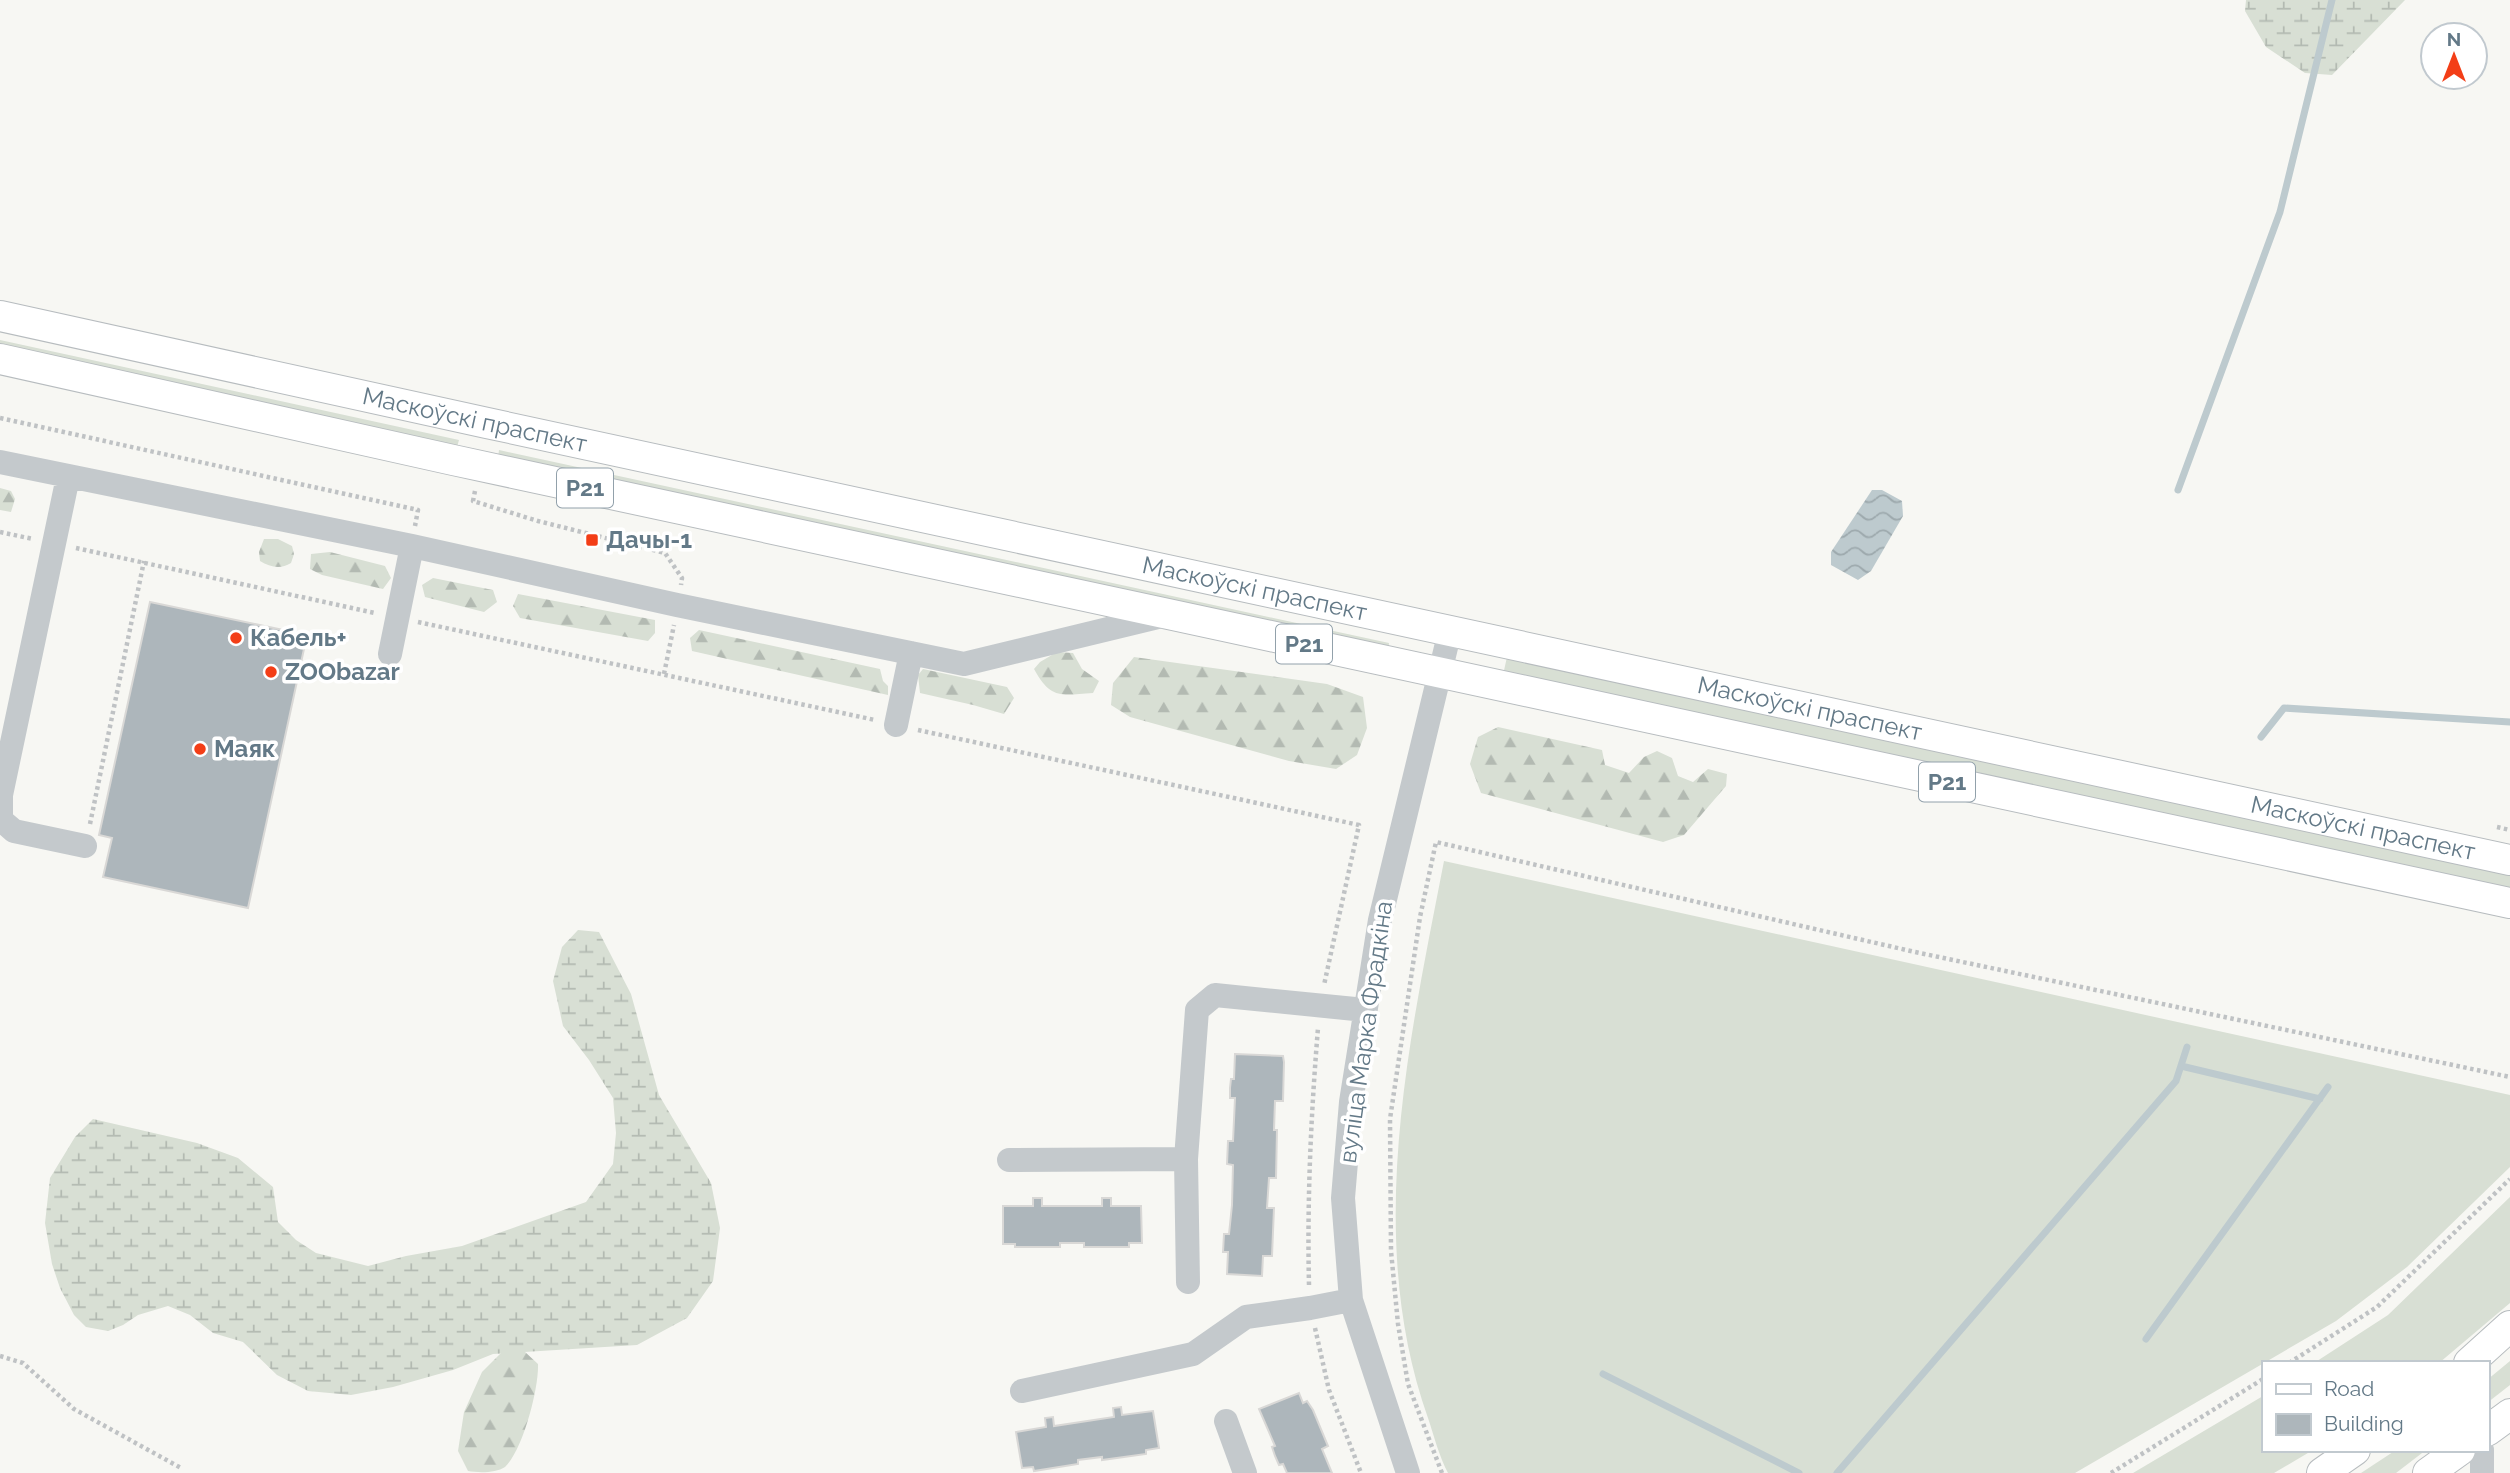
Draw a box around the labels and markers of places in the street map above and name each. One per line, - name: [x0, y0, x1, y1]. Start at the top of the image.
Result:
- place label: Дачы-1: [606, 525, 692, 554]
- marker: Дачы-1: [584, 532, 600, 548]
- place label: Кабель+: [250, 623, 347, 652]
- marker: Кабель+: [228, 630, 244, 646]
- place label: ZOObazar: [285, 657, 400, 686]
- marker: ZOObazar: [263, 664, 279, 680]
- place label: Маяк: [214, 734, 276, 763]
- marker: Маяк: [192, 741, 208, 757]

